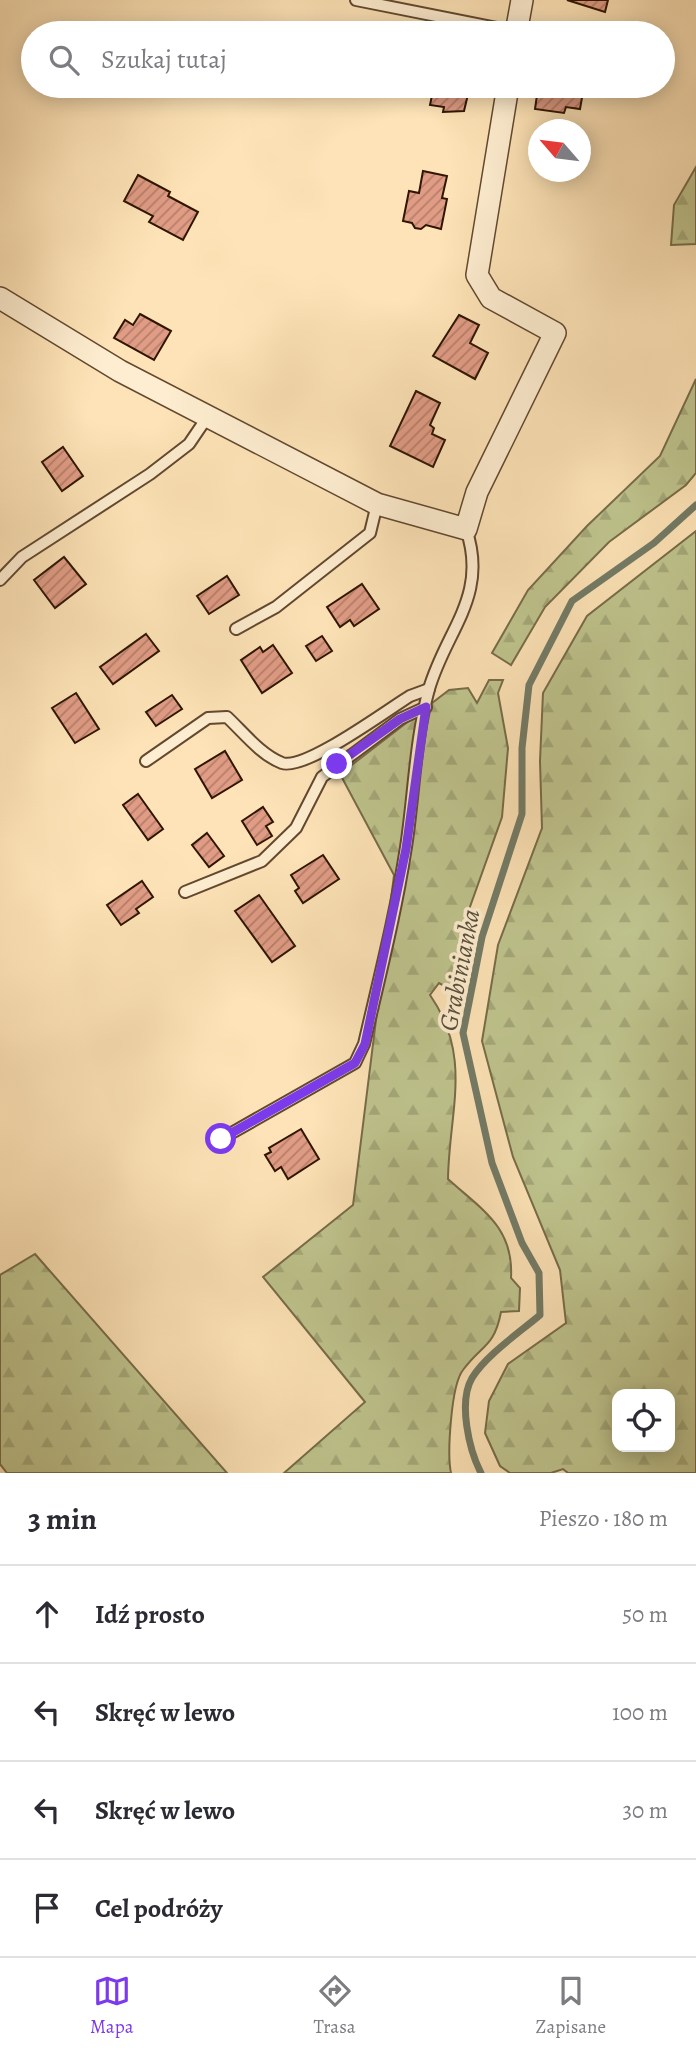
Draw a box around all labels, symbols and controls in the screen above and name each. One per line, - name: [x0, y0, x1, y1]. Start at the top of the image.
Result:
- search box: [21, 21, 675, 98]
- icon: search: [45, 41, 83, 79]
- text: Szukaj tutaj: [101, 42, 227, 77]
- north arrow: [528, 119, 591, 182]
- route end: [321, 748, 352, 779]
- water label: Grabinianka: [431, 906, 488, 1034]
- route start: [205, 1123, 236, 1154]
- map controls: [612, 1389, 675, 1452]
- button: locate: [612, 1389, 675, 1452]
- text: 3 min: [28, 1499, 97, 1539]
- text: Pieszo · 180 m: [539, 1503, 668, 1534]
- icon: ahead: [28, 1595, 66, 1633]
- text: Idź prosto: [95, 1597, 205, 1632]
- text: 50 m: [622, 1599, 668, 1630]
- icon: left: [28, 1693, 66, 1731]
- text: Skręć w lewo: [95, 1695, 235, 1730]
- text: 100 m: [612, 1697, 668, 1728]
- icon: left: [28, 1791, 66, 1829]
- text: Skręć w lewo: [95, 1793, 235, 1828]
- text: 30 m: [622, 1795, 668, 1826]
- icon: arrive: [28, 1889, 66, 1927]
- text: Cel podróży: [95, 1891, 223, 1926]
- tab: Mapa: [90, 1972, 134, 2040]
- tab: Trasa: [313, 1972, 356, 2040]
- tab: Zapisane: [536, 1972, 606, 2040]

